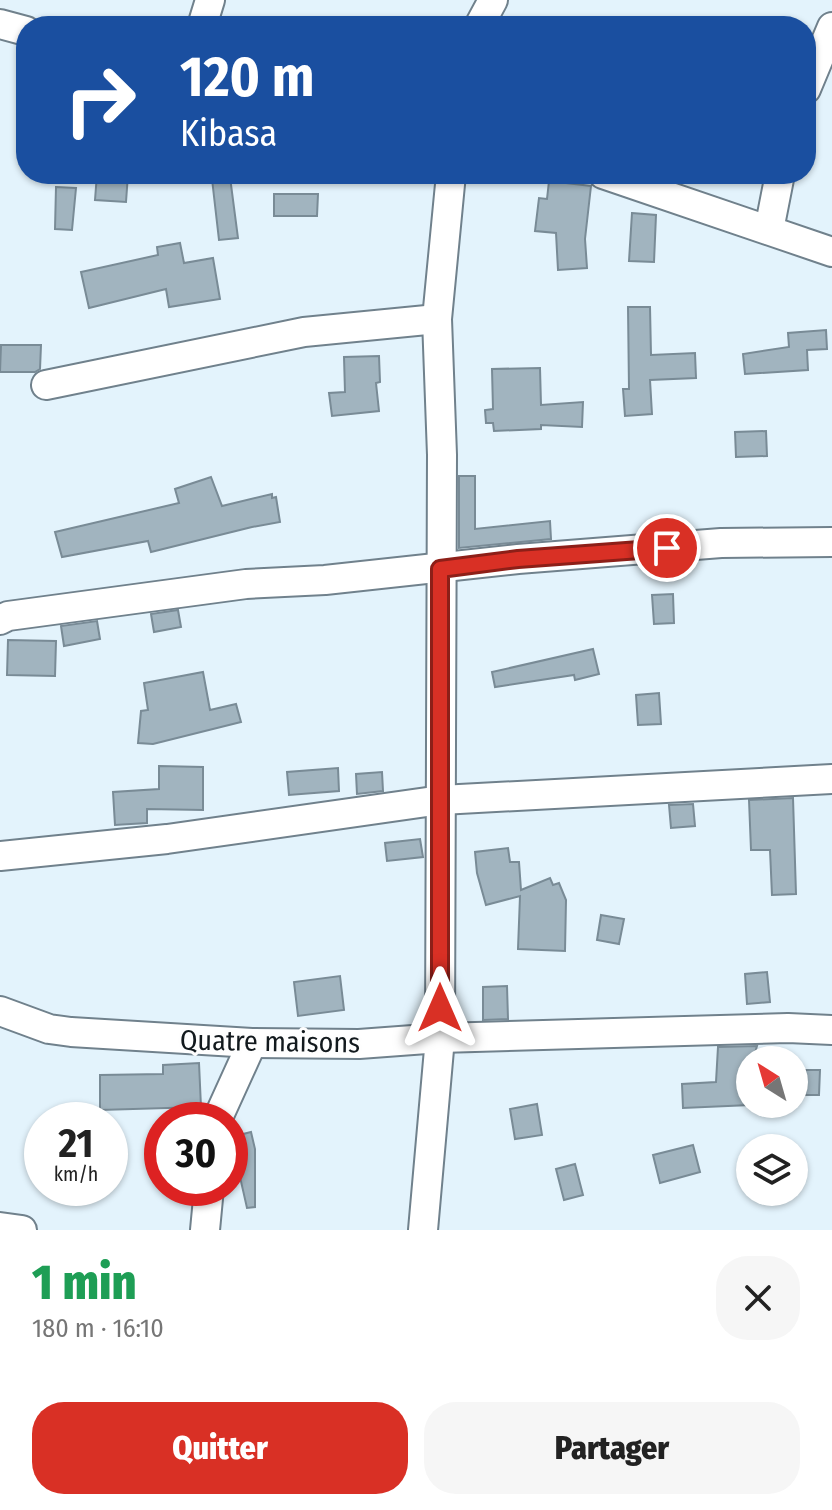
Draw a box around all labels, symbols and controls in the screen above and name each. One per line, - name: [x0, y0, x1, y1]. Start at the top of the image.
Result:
- text: 120 m: [180, 44, 315, 111]
- icon: right: [48, 48, 152, 152]
- text: Kibasa: [180, 112, 277, 156]
- pin: [633, 514, 701, 582]
- icon: arrive: [645, 526, 689, 570]
- position arrow: [398, 966, 482, 1050]
- street label: Quatre maisons: [180, 1023, 360, 1060]
- north arrow: [736, 1046, 808, 1118]
- map controls: [736, 1046, 808, 1206]
- speed limit sign: 30: [144, 1102, 248, 1206]
- text: 21: [59, 1120, 93, 1168]
- button: layers: [736, 1134, 808, 1206]
- text: km/h: [54, 1162, 98, 1186]
- text: 1 min: [32, 1254, 136, 1312]
- button: close: [716, 1256, 800, 1340]
- text: 180 m · 16:10: [32, 1313, 164, 1344]
- button: Quitter: [32, 1402, 408, 1494]
- button: Partager: [424, 1402, 800, 1494]

